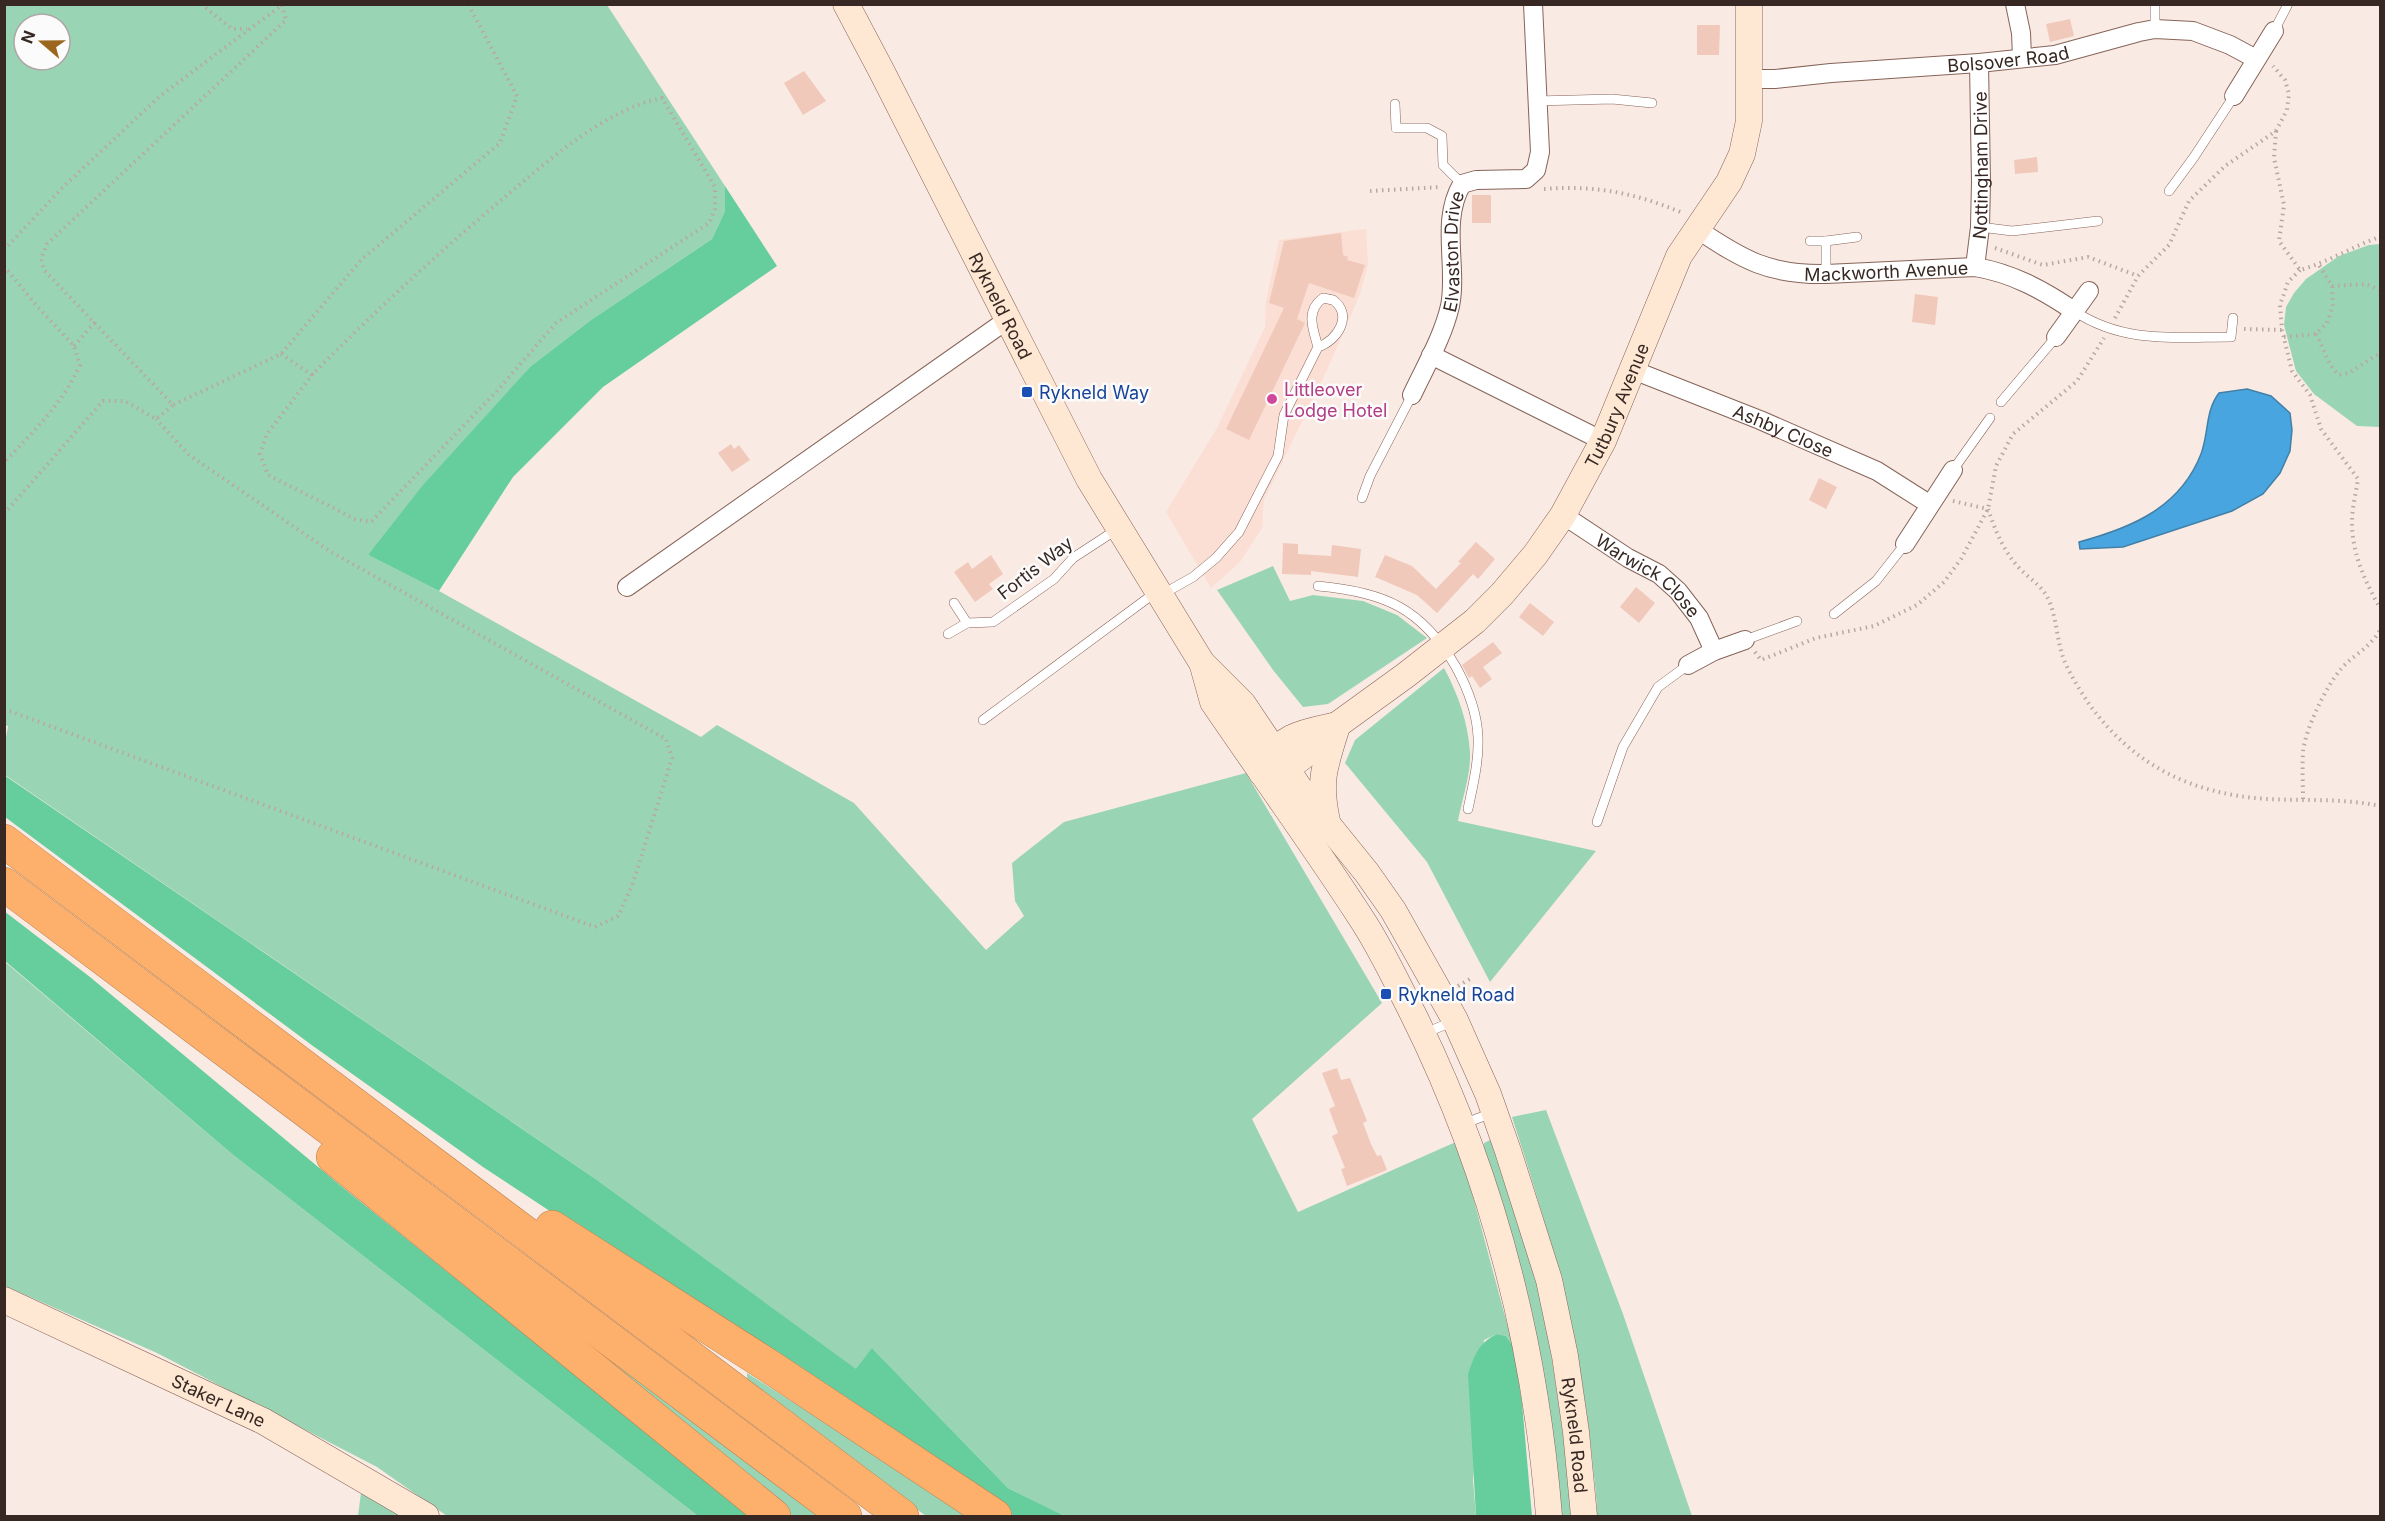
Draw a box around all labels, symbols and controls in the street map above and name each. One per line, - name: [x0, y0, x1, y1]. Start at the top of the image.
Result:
- north arrow: [12, 12, 72, 72]
- text: N: [16, 28, 39, 46]
- street label: Bolsover Road: [1946, 41, 2071, 76]
- street label: Nottingham Drive: [1968, 91, 1992, 241]
- street label: Elvaston Drive: [1438, 188, 1468, 314]
- street label: Rykneld Road: [965, 249, 1037, 362]
- street label: Mackworth Avenue: [1804, 257, 1969, 285]
- street label: Tutbury Avenue: [1580, 340, 1653, 471]
- place label: Littleover Lodge Hotel: [1284, 379, 1387, 421]
- place label: Rykneld Way: [1039, 382, 1149, 403]
- marker: Rykneld Way: [1020, 385, 1034, 399]
- marker: Littleover Lodge Hotel: [1265, 392, 1279, 406]
- street label: Ashby Close: [1730, 400, 1837, 461]
- street label: Warwick Close: [1592, 529, 1705, 621]
- street label: Fortis Way: [993, 532, 1077, 604]
- place label: Rykneld Road: [1398, 984, 1515, 1005]
- marker: Rykneld Road: [1379, 987, 1393, 1001]
- street label: Staker Lane: [169, 1369, 269, 1431]
- street label: Rykneld Road: [1558, 1376, 1592, 1494]

